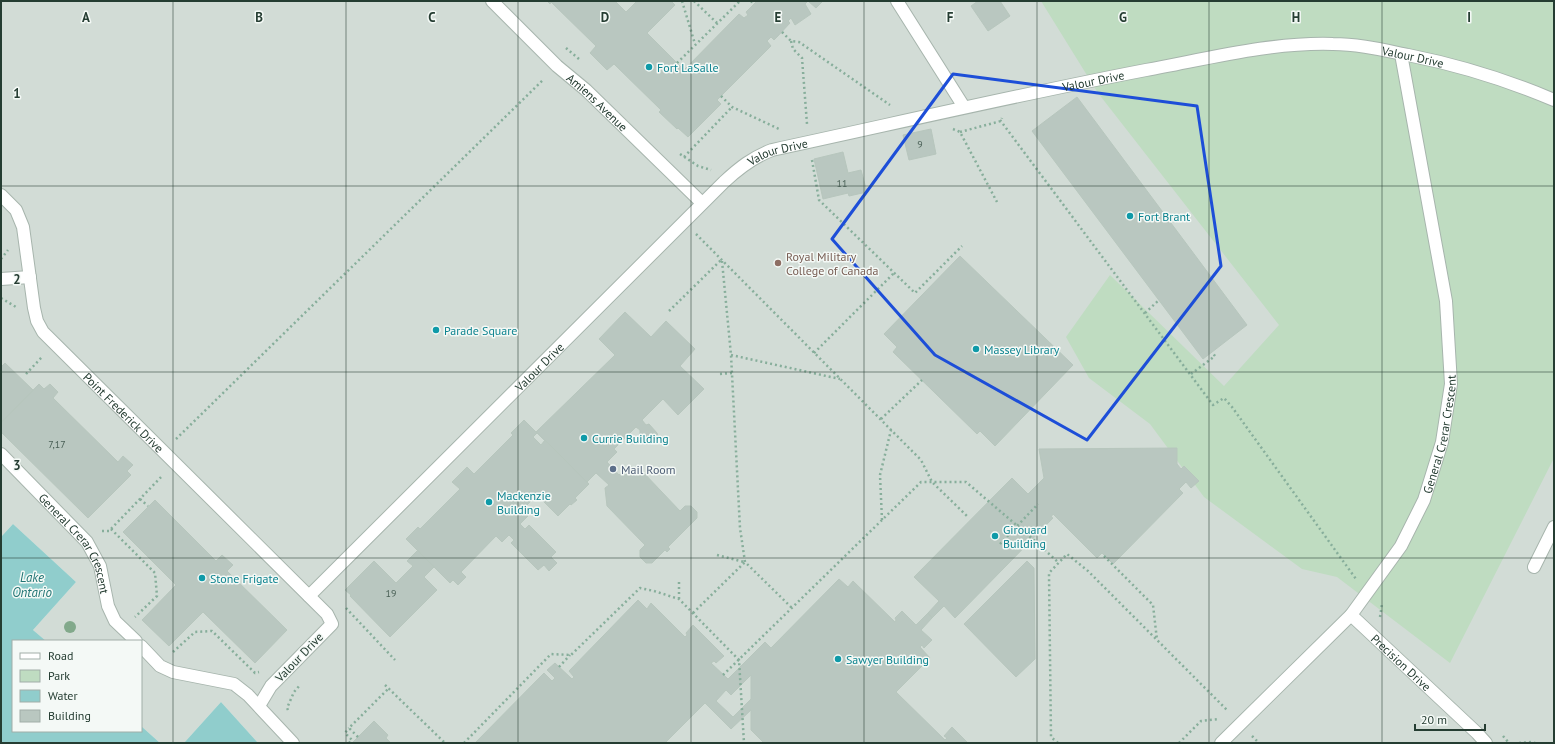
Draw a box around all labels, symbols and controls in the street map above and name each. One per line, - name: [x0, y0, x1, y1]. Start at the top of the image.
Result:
- text: A: [82, 9, 90, 26]
- text: B: [255, 9, 263, 26]
- text: C: [428, 9, 436, 26]
- text: D: [601, 9, 609, 26]
- text: E: [775, 9, 782, 26]
- text: F: [947, 9, 954, 26]
- text: G: [1119, 9, 1127, 26]
- text: H: [1292, 9, 1300, 26]
- text: I: [1467, 9, 1471, 26]
- street label: Valour Drive: [1380, 42, 1445, 70]
- place label: Fort LaSalle: [657, 60, 719, 75]
- marker: Fort LaSalle: [644, 62, 654, 72]
- street label: Valour Drive: [1060, 67, 1126, 94]
- street label: Amiens Avenue: [564, 70, 631, 134]
- text: 1: [13, 85, 21, 102]
- street label: Valour Drive: [743, 135, 809, 169]
- house number: 9: [917, 138, 923, 151]
- house number: 11: [837, 177, 847, 190]
- place label: Fort Brant: [1138, 209, 1190, 224]
- marker: Fort Brant: [1125, 211, 1135, 221]
- place label: Royal Military College of Canada: [786, 249, 878, 278]
- marker: Royal Military College of Canada: [773, 258, 783, 268]
- text: 2: [13, 271, 21, 288]
- place label: Parade Square: [444, 323, 517, 338]
- marker: Parade Square: [431, 325, 441, 335]
- street label: Valour Drive: [511, 339, 567, 395]
- place label: Massey Library: [984, 342, 1060, 357]
- marker: Massey Library: [971, 344, 981, 354]
- street label: Point Frederick Drive: [80, 369, 167, 455]
- street label: General Crerar Crescent: [1419, 375, 1459, 495]
- place label: Currie Building: [592, 431, 669, 446]
- marker: Currie Building: [579, 433, 589, 443]
- house number: 7,17: [48, 438, 66, 451]
- text: 3: [13, 457, 21, 474]
- place label: Mail Room: [621, 462, 676, 477]
- marker: Mail Room: [608, 464, 618, 474]
- place label: Mackenzie Building: [497, 488, 551, 517]
- street label: General Crerar Crescent: [36, 490, 113, 595]
- marker: Mackenzie Building: [484, 497, 494, 507]
- place label: Girouard Building: [1003, 522, 1047, 551]
- marker: Girouard Building: [990, 531, 1000, 541]
- water label: Lake Ontario: [12, 569, 52, 601]
- place label: Stone Frigate: [210, 571, 279, 586]
- marker: Stone Frigate: [197, 573, 207, 583]
- house number: 19: [386, 587, 396, 600]
- street label: Valour Drive: [271, 629, 326, 685]
- street label: Precision Drive: [1368, 631, 1434, 694]
- legend: [12, 640, 142, 732]
- text: Road: [48, 648, 73, 663]
- place label: Sawyer Building: [846, 652, 929, 667]
- marker: Sawyer Building: [833, 654, 843, 664]
- text: Park: [48, 668, 70, 683]
- text: Water: [48, 688, 78, 703]
- scale bar: [1415, 706, 1485, 732]
- text: Building: [48, 708, 91, 723]
- text: 20 m: [1421, 712, 1447, 727]

